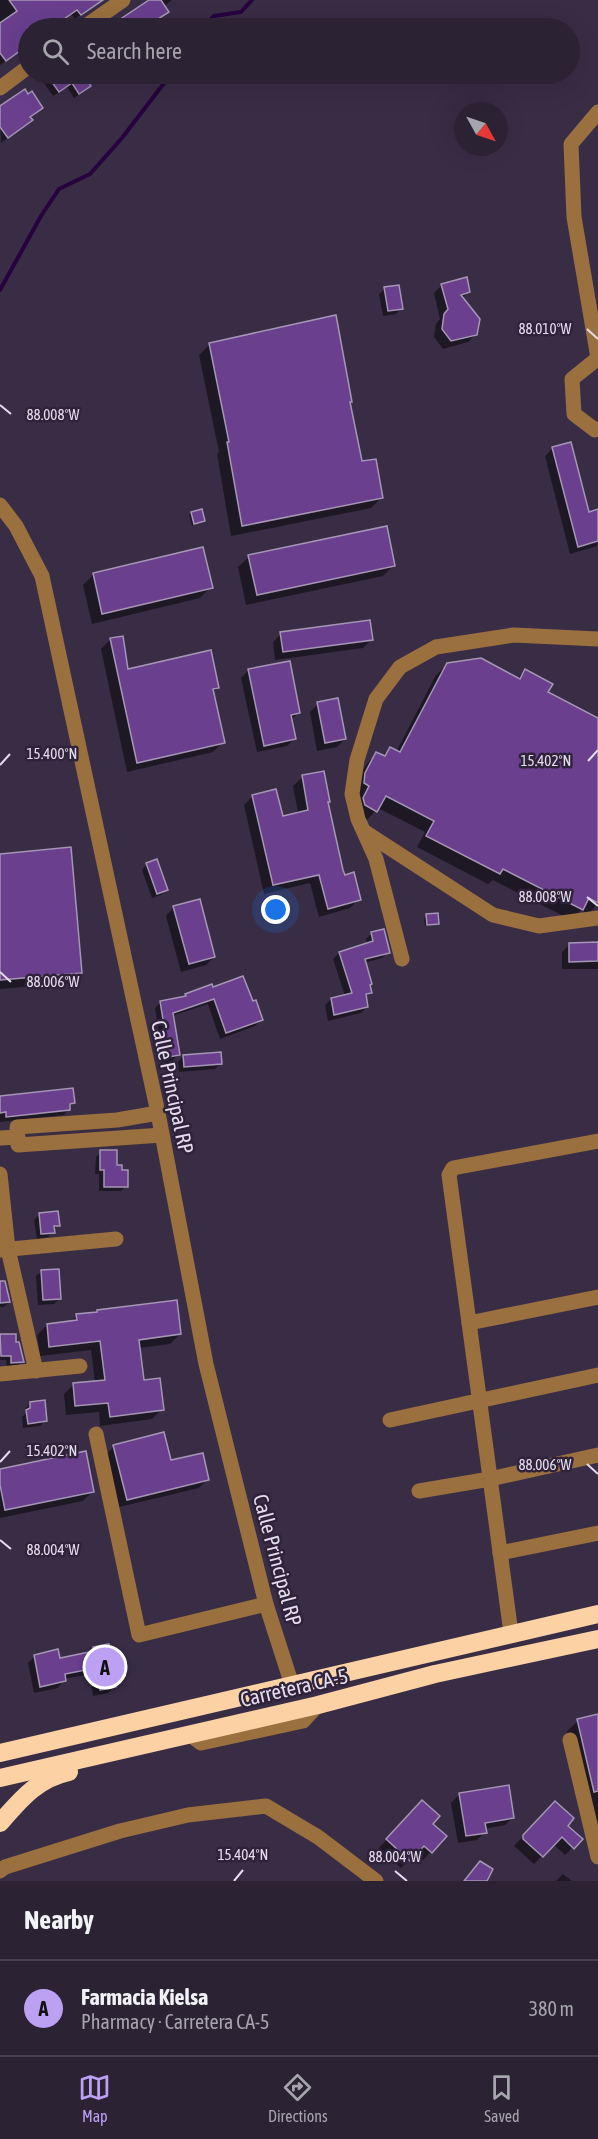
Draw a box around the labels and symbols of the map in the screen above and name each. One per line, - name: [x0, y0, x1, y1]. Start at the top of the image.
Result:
- north arrow: [454, 102, 508, 156]
- text: 88.010°W: [519, 320, 572, 337]
- text: 88.008°W: [27, 406, 80, 423]
- text: 15.400°N: [27, 745, 77, 762]
- text: 15.402°N: [521, 752, 571, 769]
- text: 88.008°W: [519, 888, 572, 905]
- your location: [261, 895, 290, 924]
- text: 88.006°W: [27, 973, 80, 990]
- street label: Calle Principal RP: [147, 1018, 199, 1156]
- text: 15.402°N: [27, 1442, 77, 1459]
- text: 88.006°W: [519, 1456, 572, 1473]
- street label: Calle Principal RP: [249, 1491, 307, 1629]
- text: 88.004°W: [27, 1541, 80, 1558]
- pin: A: [86, 1644, 124, 1690]
- street label: Carretera CA-5: [238, 1663, 350, 1711]
- text: 15.404°N: [218, 1846, 268, 1863]
- text: 88.004°W: [369, 1848, 422, 1865]

